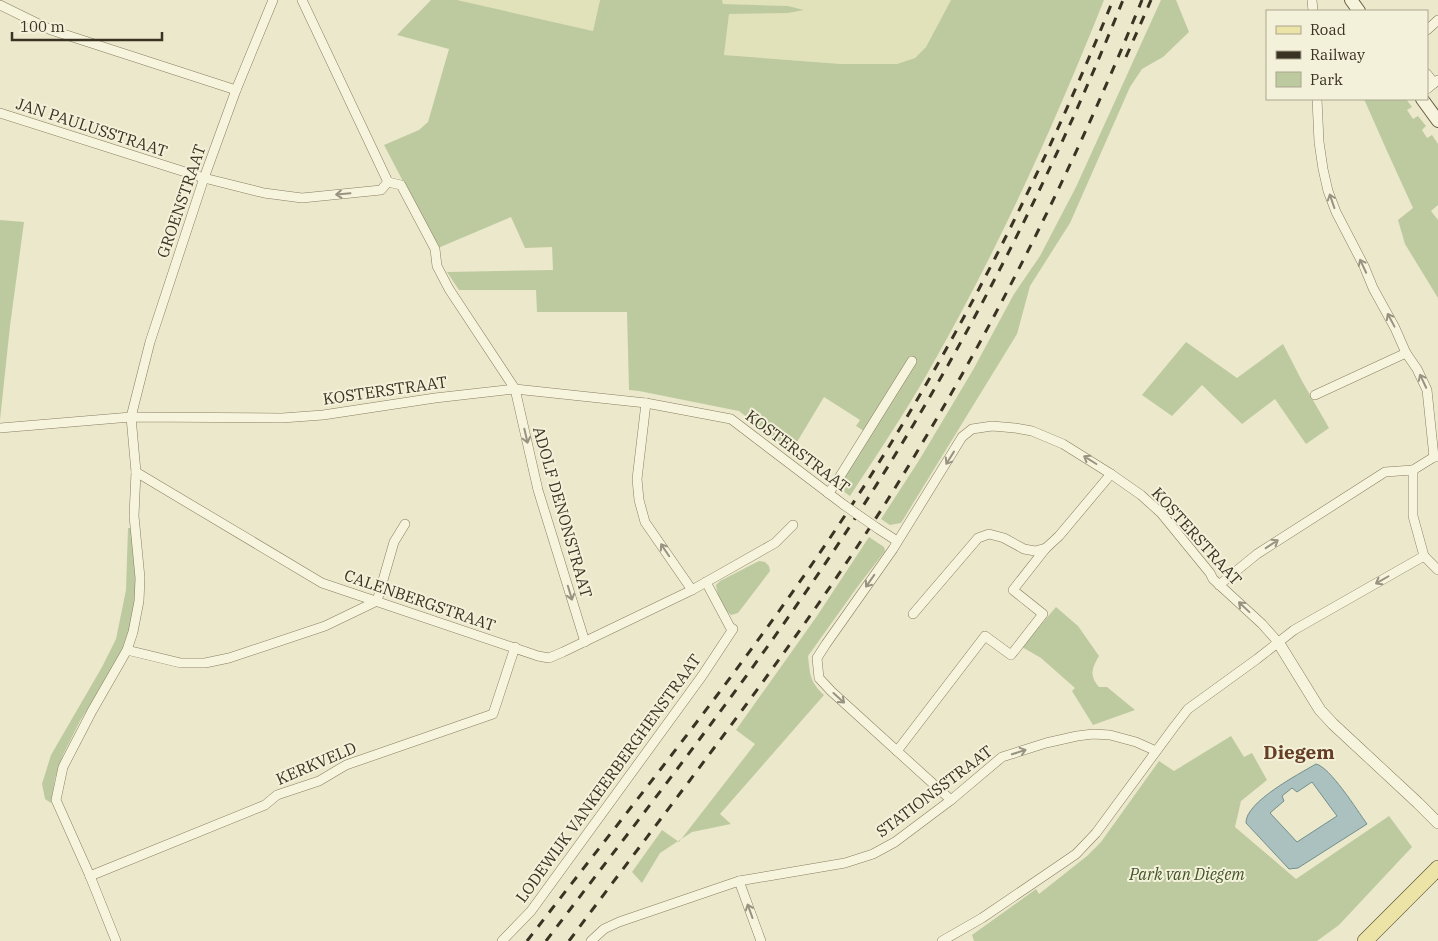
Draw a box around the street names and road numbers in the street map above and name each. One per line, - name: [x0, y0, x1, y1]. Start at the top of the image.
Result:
- street label: JAN PAULUSSTRAAT: [14, 93, 170, 161]
- street label: GROENSTRAAT: [152, 142, 210, 260]
- street label: KOSTERSTRAAT: [322, 371, 448, 409]
- street label: KOSTERSTRAAT: [742, 405, 854, 497]
- street label: ADOLF DENONSTRAAT: [529, 424, 597, 600]
- street label: KOSTERSTRAAT: [1148, 483, 1246, 589]
- street label: CALENBERGSTRAAT: [342, 565, 498, 635]
- street label: LODEWIJK VANKEERBERGHENSTRAAT: [511, 650, 705, 906]
- street label: KERKVELD: [273, 737, 359, 789]
- street label: STATIONSSTRAAT: [872, 741, 996, 841]

